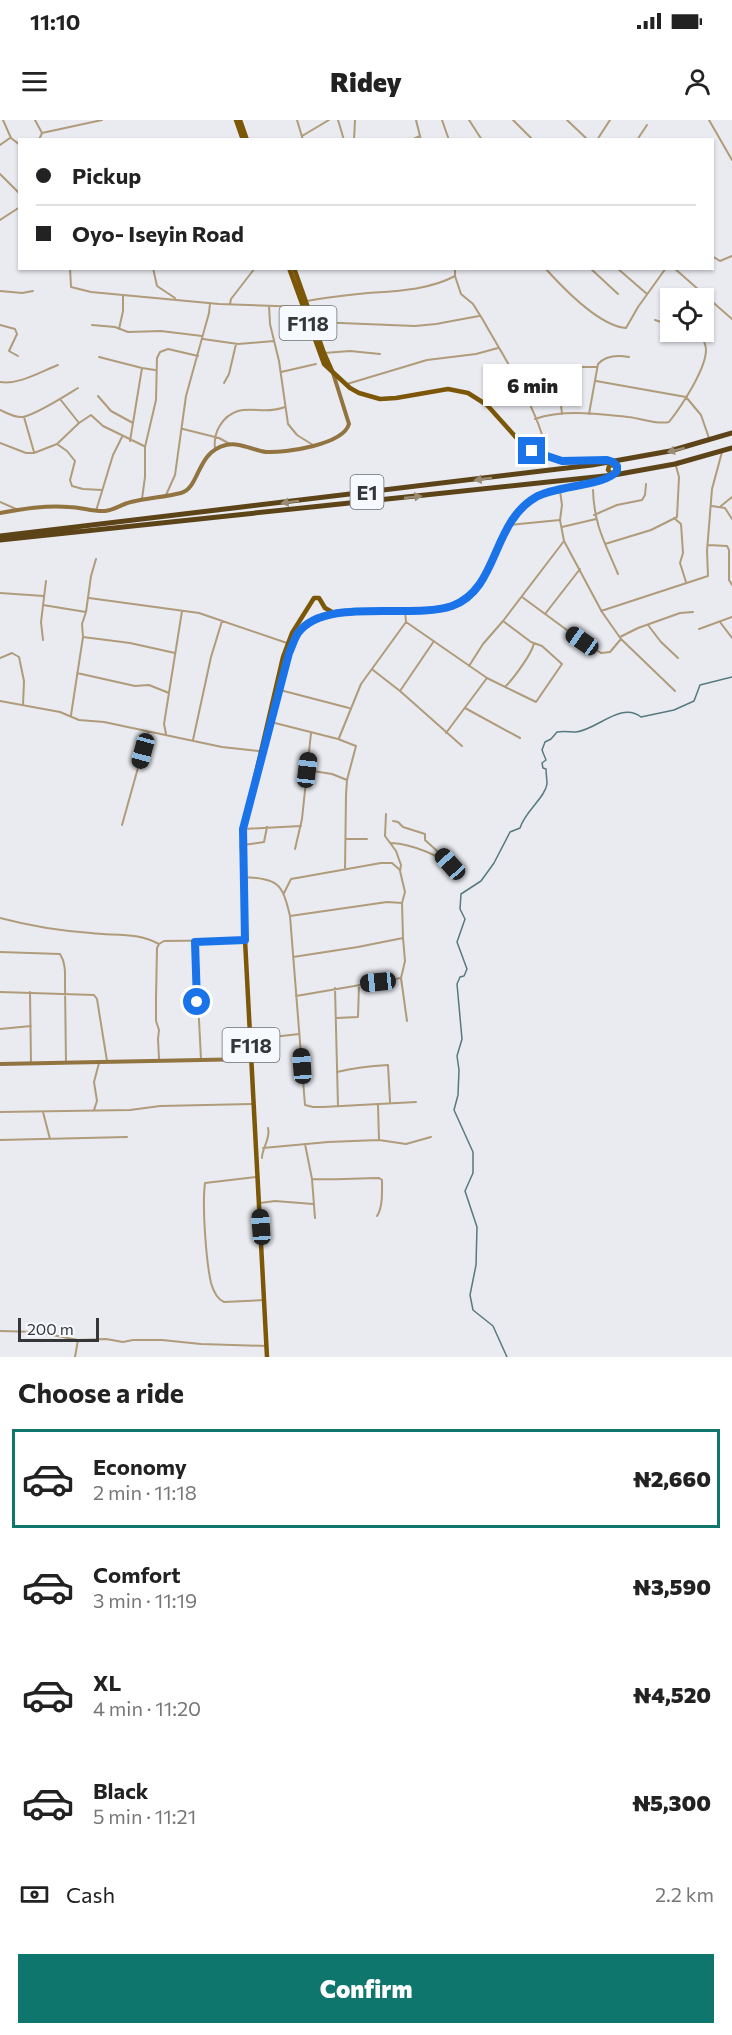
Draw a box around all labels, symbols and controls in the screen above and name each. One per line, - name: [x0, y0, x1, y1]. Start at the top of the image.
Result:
- text: 11:10: [30, 8, 80, 35]
- icon: menu: [18, 65, 51, 98]
- text: Ridey: [330, 65, 402, 98]
- icon: person: [681, 65, 714, 98]
- text: Pickup: [72, 162, 141, 189]
- text: Oyo- Iseyin Road: [72, 220, 244, 247]
- map controls: [660, 288, 714, 342]
- button: locate: [660, 288, 714, 342]
- road number: F118: [280, 306, 336, 340]
- callout: 6 min: [482, 364, 582, 406]
- text: 6 min: [507, 373, 558, 397]
- route end: [518, 437, 545, 464]
- one-way arrow: [667, 445, 685, 455]
- one-way arrow: [474, 474, 493, 484]
- road number: E1: [350, 475, 384, 509]
- one-way arrow: [404, 492, 423, 502]
- one-way arrow: [280, 497, 299, 507]
- car: [562, 623, 602, 659]
- car: [130, 731, 156, 771]
- car: [296, 751, 318, 789]
- car: [431, 845, 469, 883]
- car: [359, 971, 397, 993]
- route start: [183, 988, 210, 1015]
- road number: F118: [222, 1028, 280, 1062]
- car: [292, 1047, 312, 1085]
- car: [251, 1208, 271, 1246]
- scale bar: [18, 1315, 99, 1342]
- text: 200 m: [27, 1319, 74, 1338]
- text: Choose a ride: [18, 1376, 184, 1409]
- icon: car: [21, 1452, 75, 1506]
- text: Economy: [93, 1453, 187, 1480]
- text: ₦2,660: [633, 1465, 711, 1492]
- text: 2 min · 11:18: [93, 1480, 197, 1504]
- icon: car: [21, 1560, 75, 1614]
- text: Comfort: [93, 1561, 181, 1588]
- text: ₦3,590: [633, 1573, 711, 1600]
- text: 3 min · 11:19: [93, 1588, 197, 1612]
- icon: car: [21, 1668, 75, 1722]
- text: XL: [93, 1669, 121, 1696]
- text: ₦4,520: [633, 1681, 711, 1708]
- text: 4 min · 11:20: [93, 1696, 201, 1720]
- icon: car: [21, 1776, 75, 1830]
- text: Black: [93, 1777, 148, 1804]
- text: ₦5,300: [632, 1789, 711, 1816]
- text: 5 min · 11:21: [93, 1804, 196, 1828]
- icon: cash: [18, 1878, 51, 1911]
- text: Cash: [66, 1881, 115, 1908]
- text: 2.2 km: [655, 1882, 714, 1906]
- button: Confirm: [18, 1954, 714, 2023]

